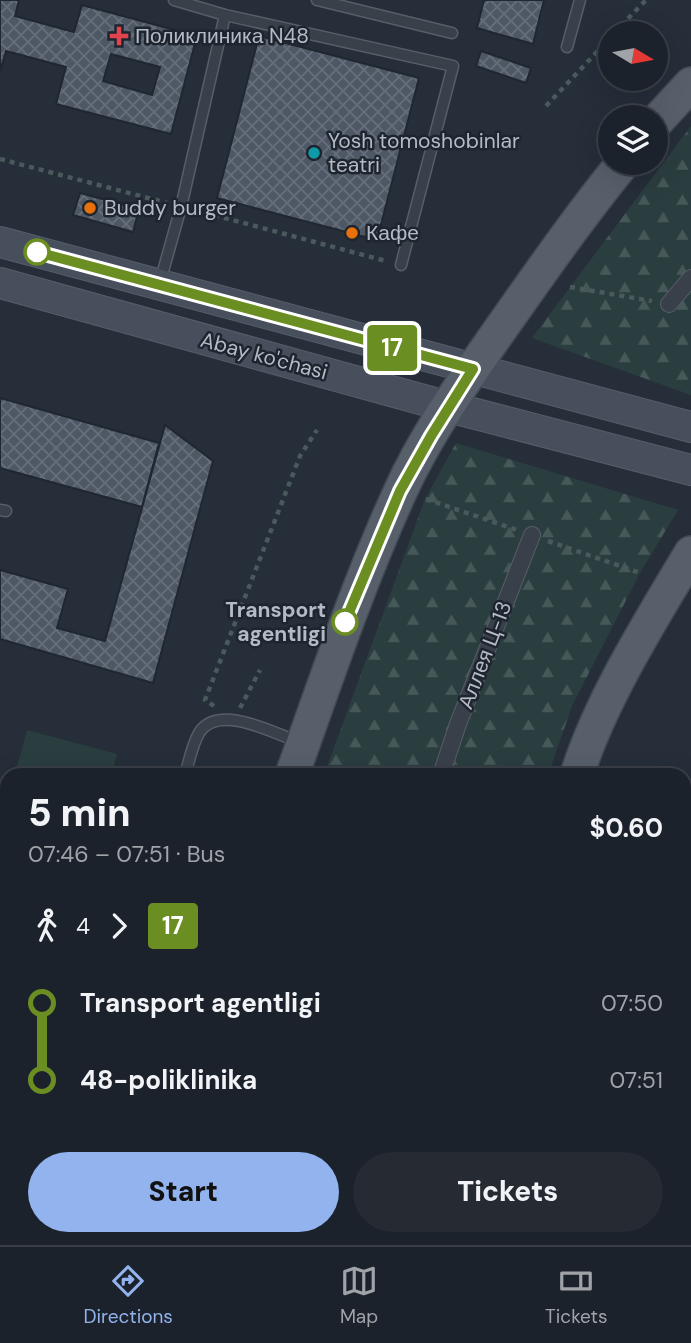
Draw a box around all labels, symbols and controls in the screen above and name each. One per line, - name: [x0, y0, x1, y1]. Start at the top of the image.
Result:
- north arrow: [598, 21, 668, 91]
- map controls: [598, 21, 668, 175]
- place label: Поликлиника N48: [135, 22, 309, 50]
- marker: Поликлиника N48: [109, 26, 129, 46]
- button: layers: [598, 105, 668, 175]
- place label: Yosh tomoshobinlar teatri: [328, 127, 520, 179]
- marker: Yosh tomoshobinlar teatri: [306, 145, 322, 161]
- place label: Buddy burger: [104, 194, 236, 222]
- marker: Buddy burger: [82, 200, 98, 216]
- place label: Кафе: [366, 219, 419, 247]
- marker: Кафе: [344, 225, 360, 241]
- unlabelled marker: [24, 239, 50, 265]
- line badge: 17: [360, 325, 424, 371]
- street label: Abay ko'chasi: [197, 326, 331, 386]
- text: 17: [381, 332, 403, 363]
- place label: Transport agentligi: [225, 596, 326, 648]
- street label: Аллея Ц-13: [452, 597, 518, 713]
- marker: Transport agentligi: [332, 609, 358, 635]
- text: 5 min: [28, 788, 131, 838]
- text: $0.60: [589, 811, 663, 845]
- text: 07:46 – 07:51 · Bus: [28, 839, 225, 869]
- icon: walk: [28, 907, 66, 945]
- icon: forward: [100, 907, 138, 945]
- text: 17: [162, 910, 184, 941]
- text: 4: [76, 911, 90, 941]
- text: Transport agentligi: [80, 986, 321, 1020]
- text: 07:50: [601, 988, 663, 1018]
- text: 48-poliklinika: [80, 1063, 257, 1097]
- text: 07:51: [609, 1065, 663, 1095]
- button: Start: [28, 1152, 339, 1232]
- button: Tickets: [353, 1152, 663, 1232]
- tab: Directions: [83, 1262, 173, 1329]
- tab: Map: [340, 1262, 378, 1329]
- tab: Tickets: [545, 1262, 608, 1329]

